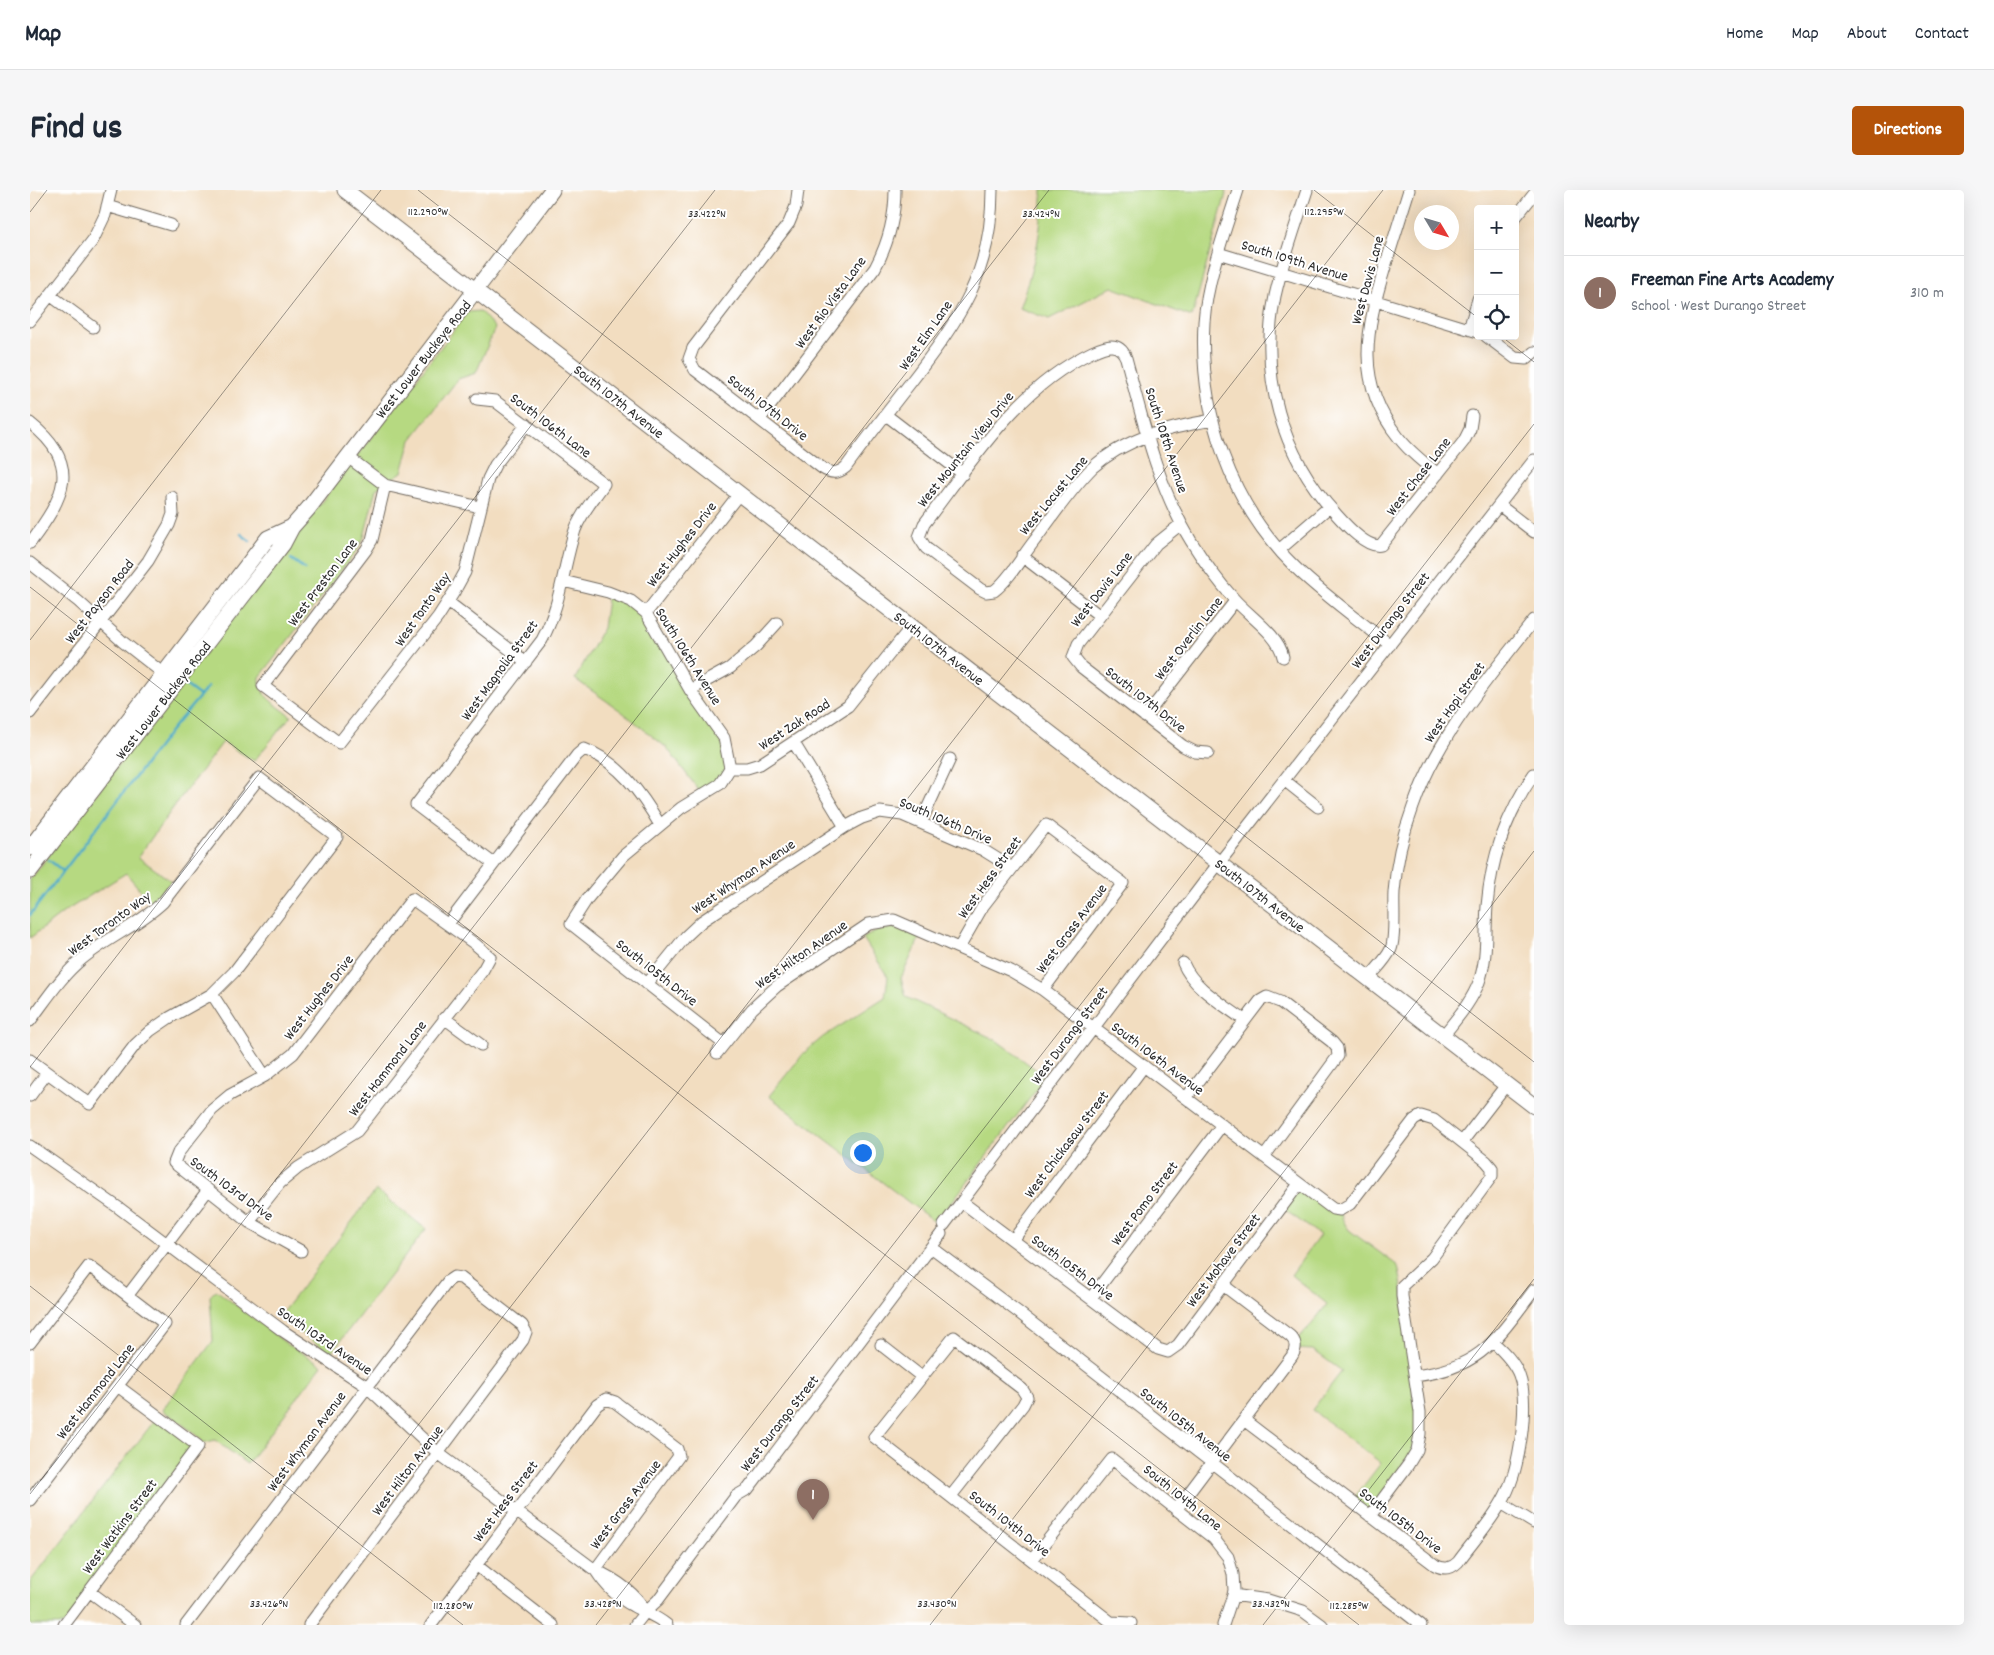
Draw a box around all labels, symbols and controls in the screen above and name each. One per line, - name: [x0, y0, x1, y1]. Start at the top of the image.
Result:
- text: Map: [25, 18, 61, 52]
- text: Home: [1726, 22, 1763, 47]
- text: Map: [1791, 22, 1819, 47]
- text: About: [1847, 22, 1887, 47]
- text: Contact: [1915, 22, 1969, 47]
- text: Find us: [30, 105, 122, 155]
- button: Directions: [1852, 106, 1964, 155]
- text: 112.290°W: [408, 204, 448, 221]
- text: 112.295°W: [1304, 204, 1344, 221]
- north arrow: [1414, 205, 1459, 250]
- map controls: [1474, 205, 1519, 340]
- button: +: [1474, 205, 1519, 250]
- text: 33.422°N: [688, 206, 726, 223]
- text: 33.424°N: [1022, 206, 1060, 223]
- text: Nearby: [1584, 208, 1639, 238]
- street label: West Davis Lane: [1347, 233, 1391, 327]
- street label: South 109th Avenue: [1238, 235, 1351, 289]
- button: −: [1474, 250, 1519, 295]
- street label: West Rio Vista Lane: [790, 252, 873, 354]
- text: Freeman Fine Arts Academy: [1631, 268, 1834, 295]
- text: 1: [1598, 282, 1602, 305]
- text: 310 m: [1910, 282, 1944, 305]
- button: locate: [1474, 295, 1519, 340]
- text: School · West Durango Street: [1631, 295, 1806, 318]
- street label: West Lower Buckeye Road: [371, 296, 478, 424]
- street label: West Elm Lane: [894, 296, 959, 376]
- street label: South 107th Avenue: [568, 360, 668, 445]
- street label: South 107th Drive: [722, 370, 812, 448]
- street label: South 108th Avenue: [1138, 385, 1193, 497]
- street label: West Mountain View Drive: [913, 387, 1021, 513]
- street label: South 106th Lane: [504, 389, 595, 465]
- street label: West Chase Lane: [1382, 433, 1458, 521]
- street label: West Locust Lane: [1015, 451, 1095, 541]
- street label: West Hughes Drive: [642, 497, 723, 593]
- street label: West Preston Lane: [283, 534, 364, 632]
- street label: West Davis Lane: [1066, 547, 1139, 633]
- street label: West Payson Road: [61, 555, 141, 649]
- street label: West Tonto Way: [390, 568, 458, 652]
- street label: West Durango Street: [1347, 568, 1437, 674]
- street label: West Overlin Lane: [1150, 592, 1230, 686]
- street label: South 106th Avenue: [648, 604, 726, 710]
- street label: South 107th Avenue: [888, 607, 988, 692]
- street label: West Magnolia Street: [457, 616, 545, 726]
- street label: West Lower Buckeye Road: [111, 637, 218, 765]
- street label: West Hopi Street: [1420, 658, 1492, 748]
- street label: South 107th Drive: [1100, 662, 1190, 740]
- street label: West Zak Road: [755, 694, 835, 757]
- street label: South 106th Drive: [895, 792, 996, 851]
- street label: West Hess Street: [953, 832, 1028, 924]
- street label: West Whyman Avenue: [688, 835, 801, 921]
- street label: South 107th Avenue: [1209, 854, 1309, 939]
- street label: West Gross Avenue: [1031, 879, 1114, 979]
- street label: West Toronto Way: [64, 886, 157, 962]
- street label: West Hilton Avenue: [752, 915, 853, 996]
- street label: South 105th Drive: [610, 935, 702, 1013]
- street label: West Hughes Drive: [279, 950, 360, 1046]
- street label: West Durango Street: [1026, 982, 1115, 1090]
- street label: West Hammond Lane: [344, 1016, 433, 1122]
- street label: South 106th Avenue: [1106, 1017, 1208, 1102]
- street label: West Chickasaw Street: [1020, 1086, 1116, 1204]
- your location: [850, 1140, 876, 1166]
- street label: South 103rd Drive: [184, 1152, 278, 1228]
- street label: West Pomo Street: [1106, 1157, 1185, 1251]
- street label: West Mohave Street: [1182, 1209, 1268, 1313]
- street label: South 105th Drive: [1026, 1230, 1118, 1307]
- street label: South 103rd Avenue: [272, 1302, 376, 1382]
- street label: West Hammond Lane: [52, 1339, 141, 1445]
- street label: West Durango Street: [736, 1371, 826, 1477]
- street label: South 105th Avenue: [1134, 1383, 1236, 1469]
- street label: West Whyman Avenue: [262, 1387, 353, 1497]
- street label: West Hilton Avenue: [367, 1421, 450, 1521]
- street label: West Gross Avenue: [585, 1455, 668, 1555]
- street label: West Hess Street: [469, 1456, 545, 1548]
- street label: South 104th Lane: [1138, 1460, 1226, 1538]
- street label: West Watkins Street: [78, 1475, 164, 1579]
- pin: 1: [797, 1479, 829, 1520]
- street label: South 105th Drive: [1354, 1483, 1446, 1560]
- street label: South 104th Drive: [963, 1486, 1054, 1564]
- text: 33.426°N: [250, 1596, 288, 1613]
- text: 33.428°N: [584, 1596, 622, 1613]
- text: 33.430°N: [917, 1596, 957, 1613]
- text: 33.432°N: [1252, 1596, 1290, 1613]
- text: 112.280°W: [433, 1598, 473, 1615]
- text: 112.285°W: [1330, 1598, 1369, 1615]

